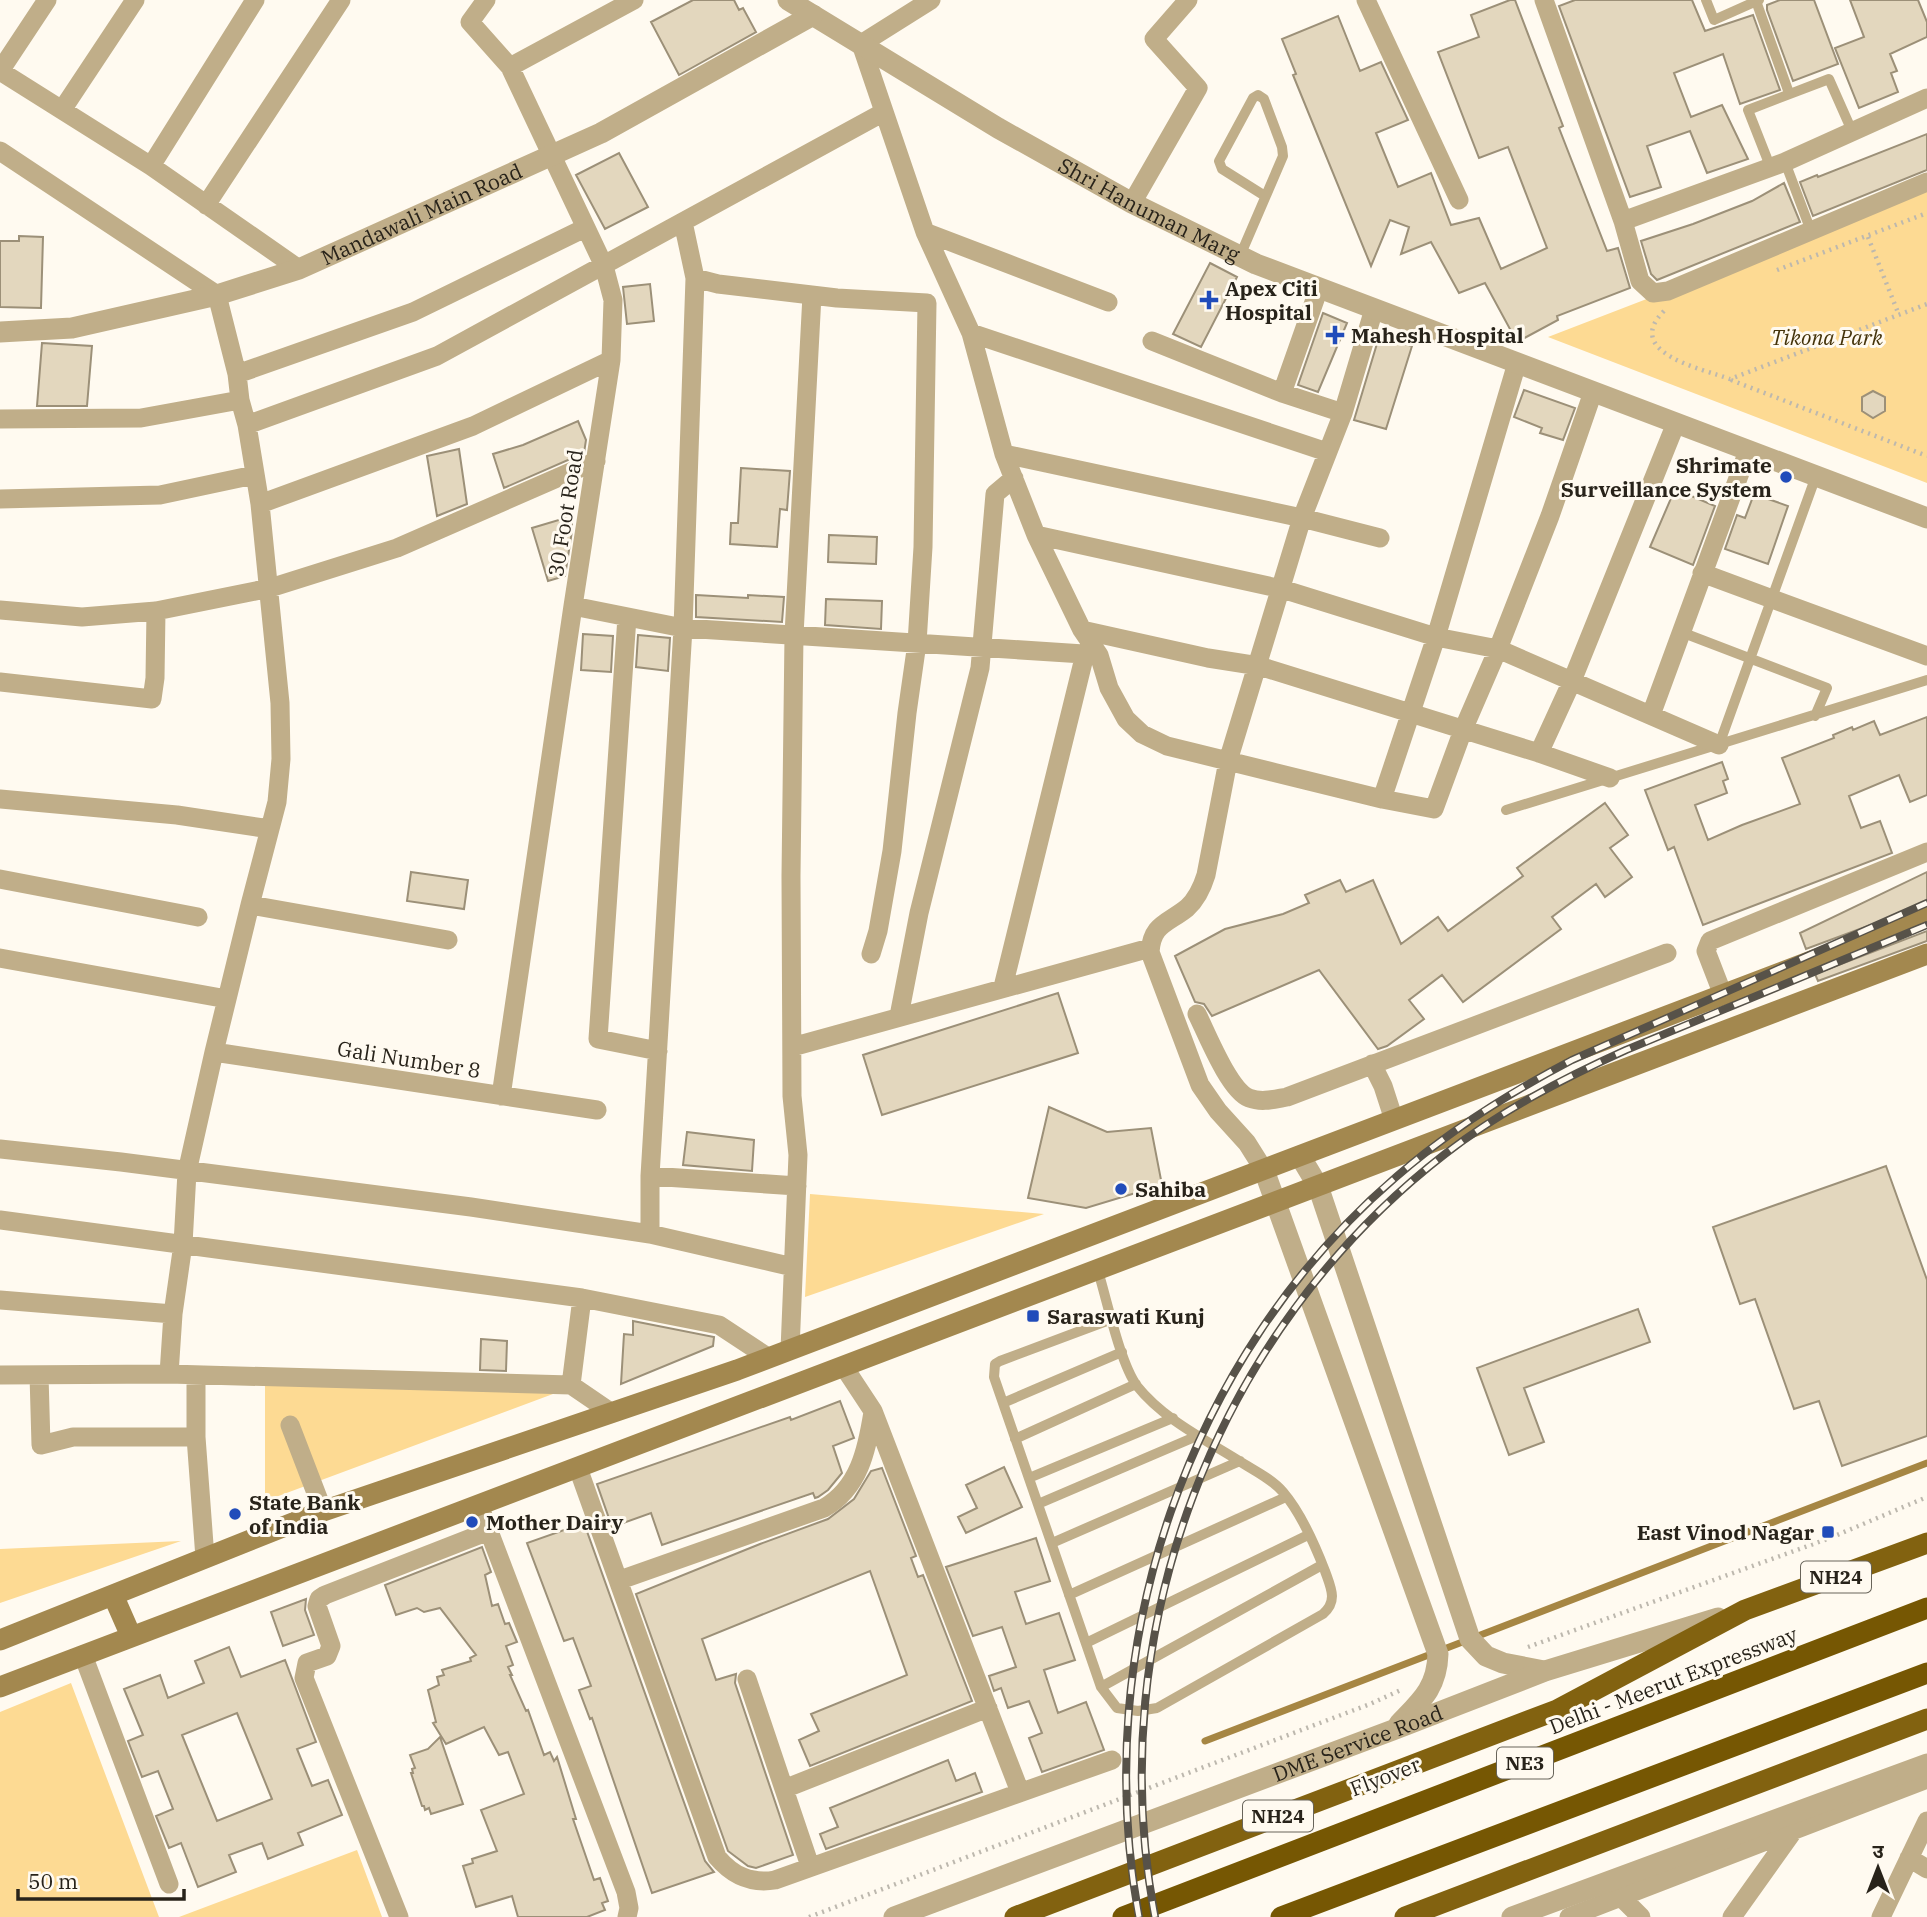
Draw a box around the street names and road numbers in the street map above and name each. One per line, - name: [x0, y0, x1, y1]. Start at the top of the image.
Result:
- street label: Shri Hanuman Marg: [1054, 151, 1245, 268]
- street label: Mandawali Main Road: [316, 156, 526, 271]
- street label: 30 Foot Road: [541, 447, 589, 579]
- street label: Gali Number 8: [335, 1034, 483, 1084]
- road number: NH24: [1801, 1562, 1871, 1592]
- street label: Delhi - Meerut Expressway: [1545, 1619, 1802, 1740]
- street label: DME Service Road: [1268, 1698, 1447, 1788]
- road number: NE3: [1497, 1748, 1553, 1778]
- street label: Flyover: [1346, 1749, 1425, 1802]
- road number: NH24: [1243, 1800, 1313, 1832]

